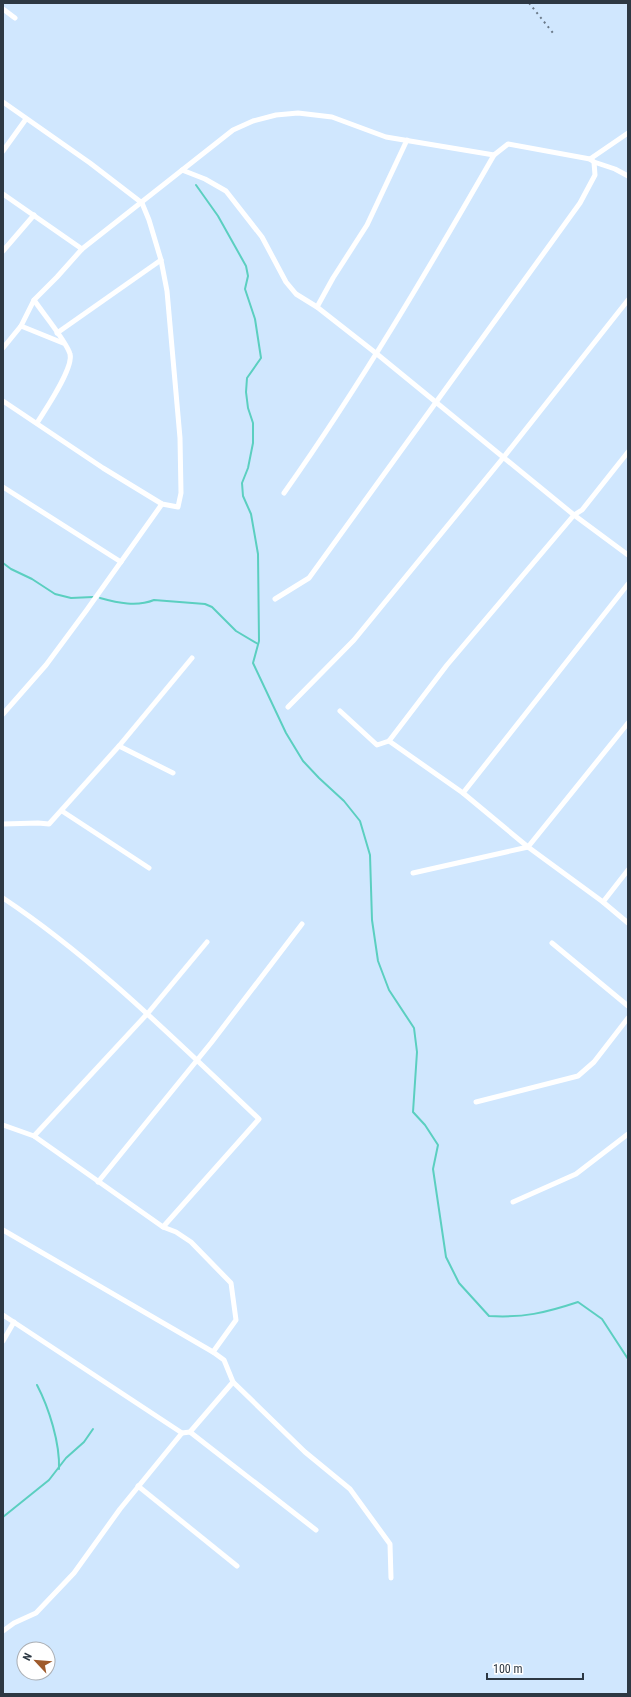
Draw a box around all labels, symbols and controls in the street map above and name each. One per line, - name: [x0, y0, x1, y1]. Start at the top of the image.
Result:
- north arrow: [16, 1641, 56, 1681]
- text: N: [20, 1651, 35, 1663]
- scale bar: [487, 1655, 583, 1681]
- text: 100 m: [493, 1662, 523, 1676]

